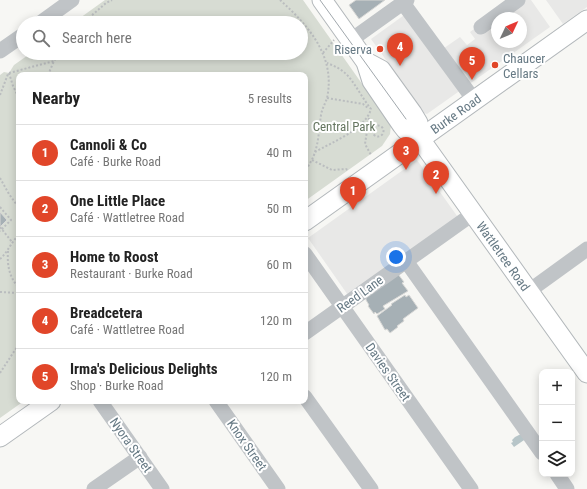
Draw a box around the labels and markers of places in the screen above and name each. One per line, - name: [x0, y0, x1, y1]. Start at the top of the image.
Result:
- pin: 4: [387, 33, 413, 66]
- place label: Riserva: [334, 42, 372, 57]
- marker: Riserva: [375, 44, 385, 54]
- pin: 5: [459, 47, 485, 80]
- place label: Chaucer Cellars: [503, 51, 545, 81]
- marker: Chaucer Cellars: [490, 60, 500, 70]
- pin: 3: [393, 137, 419, 170]
- pin: 2: [423, 161, 449, 194]
- pin: 1: [340, 177, 366, 210]

